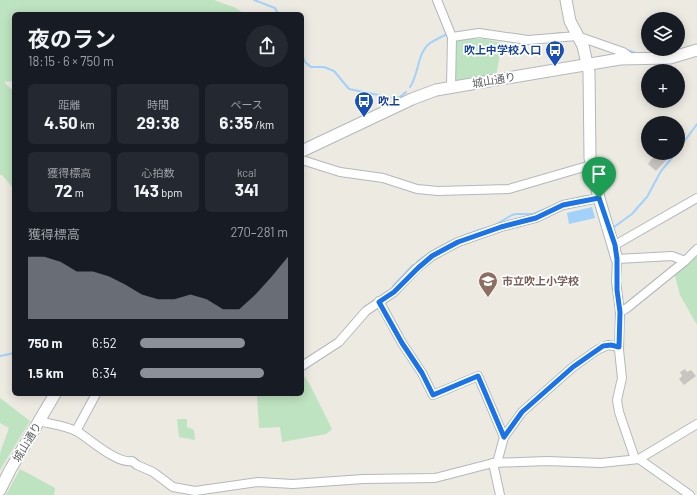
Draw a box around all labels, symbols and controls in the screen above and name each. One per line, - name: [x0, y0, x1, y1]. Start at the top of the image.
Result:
- map controls: [641, 12, 685, 160]
- button: layers: [641, 12, 685, 56]
- text: 夜のラン: [28, 25, 116, 51]
- button: share: [246, 25, 288, 67]
- bus stop icon: 吹上中学校入口: [544, 39, 566, 67]
- place label: 吹上中学校入口: [464, 43, 541, 56]
- text: 18:15 · 6 × 750 m: [28, 53, 114, 69]
- button: +: [641, 64, 685, 108]
- street label: 城山通り: [471, 69, 517, 90]
- bus stop icon: 吹上: [353, 90, 375, 118]
- place label: 吹上: [378, 94, 400, 107]
- text: 距離: [58, 98, 80, 111]
- text: 時間: [147, 98, 169, 111]
- text: ペース: [230, 98, 263, 111]
- text: 4.50: [44, 112, 78, 132]
- text: 29:38: [136, 112, 180, 132]
- text: 6:35: [219, 112, 253, 132]
- button: −: [641, 116, 685, 160]
- text: km: [78, 118, 95, 131]
- text: /km: [253, 118, 274, 131]
- pin: [582, 157, 616, 198]
- icon: arrive: [588, 163, 610, 185]
- text: 獲得標高: [47, 166, 91, 179]
- text: 心拍数: [141, 166, 174, 179]
- text: kcal: [237, 166, 256, 179]
- text: 341: [235, 179, 259, 199]
- text: 72: [55, 180, 73, 200]
- text: 143: [134, 180, 159, 200]
- text: m: [73, 186, 84, 199]
- text: bpm: [159, 186, 182, 199]
- text: 270–281 m: [230, 224, 288, 240]
- text: 獲得標高: [28, 226, 80, 242]
- school or university icon: 市立吹上小学校: [477, 270, 499, 298]
- place label: 市立吹上小学校: [502, 274, 579, 287]
- text: 750 m: [28, 335, 62, 351]
- text: 6:52: [92, 335, 117, 351]
- text: 1.5 km: [28, 365, 64, 381]
- text: 6:34: [92, 365, 117, 381]
- street label: 城山通り: [10, 420, 43, 464]

